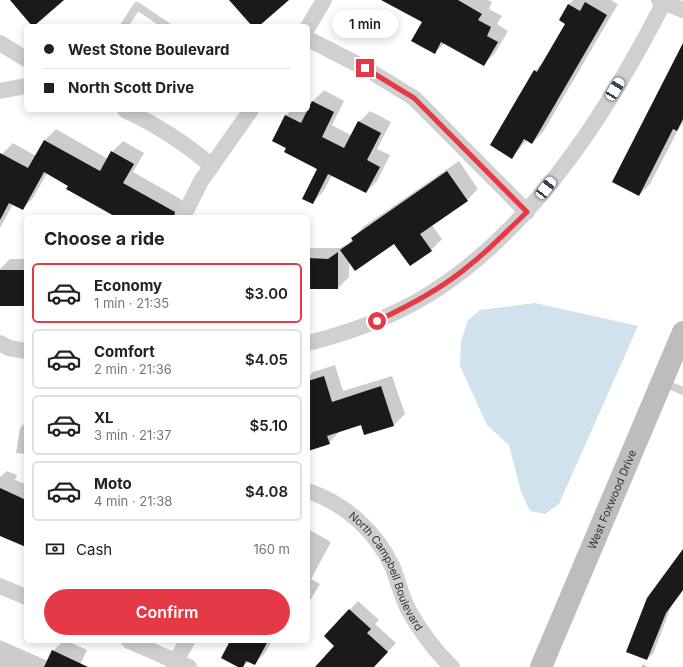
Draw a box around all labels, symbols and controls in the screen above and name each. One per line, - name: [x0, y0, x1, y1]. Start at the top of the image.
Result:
- callout: 1 min: [332, 10, 398, 38]
- text: 1 min: [349, 16, 381, 32]
- text: West Stone Boulevard: [68, 40, 229, 59]
- route end: [356, 59, 374, 77]
- car: [604, 76, 626, 102]
- text: North Scott Drive: [68, 78, 194, 97]
- car: [534, 175, 558, 201]
- text: Choose a ride: [44, 228, 165, 249]
- icon: car: [46, 275, 82, 311]
- text: Economy: [94, 276, 162, 295]
- text: $3.00: [245, 284, 288, 303]
- text: 1 min · 21:35: [94, 295, 169, 311]
- route start: [368, 312, 386, 330]
- icon: car: [46, 341, 82, 377]
- text: Comfort: [94, 342, 155, 361]
- text: $4.05: [245, 350, 288, 369]
- text: 2 min · 21:36: [94, 361, 172, 377]
- icon: car: [46, 407, 82, 443]
- text: XL: [94, 408, 114, 427]
- text: $5.10: [249, 416, 288, 435]
- text: 3 min · 21:37: [94, 427, 171, 443]
- street label: West Foxwood Drive: [585, 448, 639, 551]
- icon: car: [46, 473, 82, 509]
- text: Moto: [94, 474, 132, 493]
- text: $4.08: [245, 482, 288, 501]
- text: 4 min · 21:38: [94, 493, 172, 509]
- street label: North Campbell Boulevard: [346, 509, 426, 633]
- icon: cash: [44, 538, 66, 560]
- text: Cash: [76, 540, 112, 559]
- text: 160 m: [253, 541, 290, 557]
- button: Confirm: [44, 589, 290, 635]

